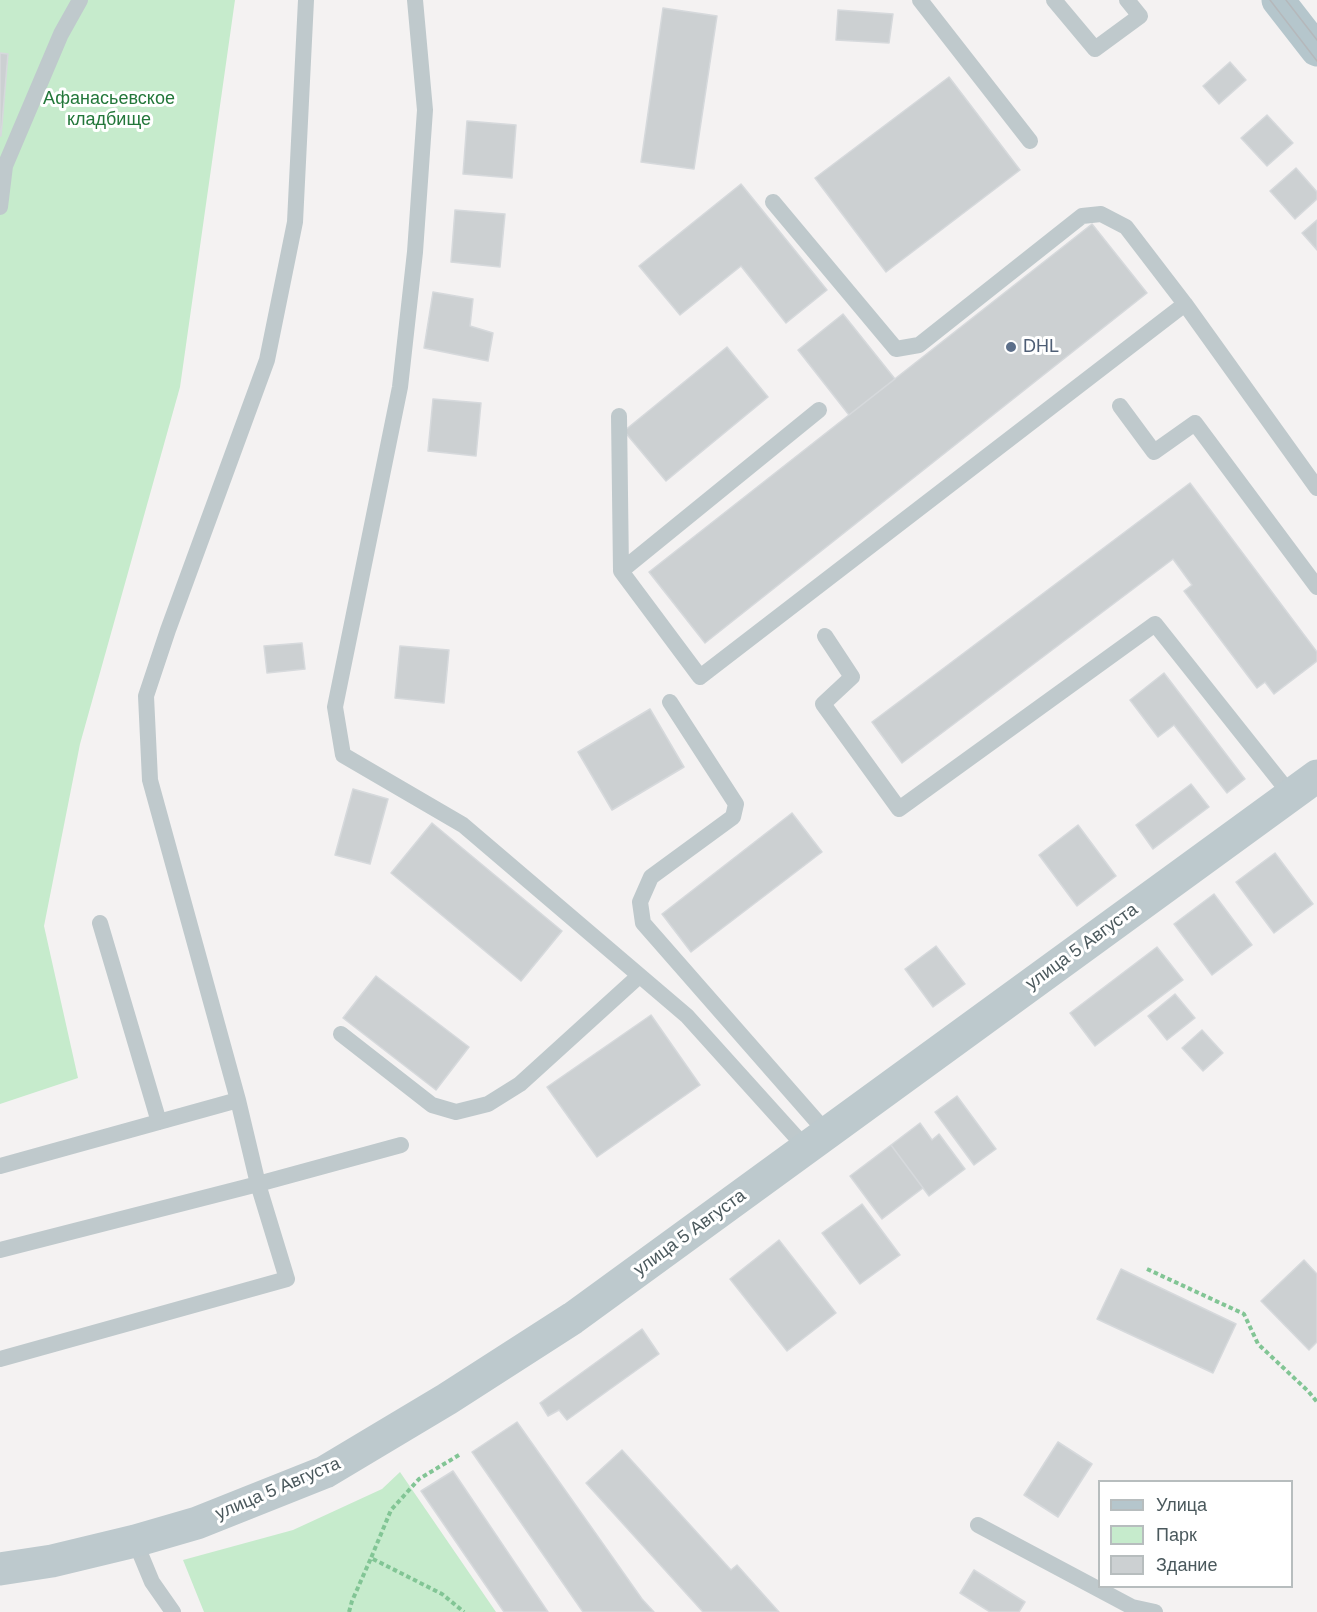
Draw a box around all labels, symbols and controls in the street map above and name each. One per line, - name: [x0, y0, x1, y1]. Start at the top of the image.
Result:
- park label: Афанасьевское кладбище: [43, 88, 175, 130]
- place label: DHL: [1023, 336, 1059, 358]
- marker: DHL: [1004, 340, 1018, 354]
- street label: улица 5 Августа: [1022, 899, 1142, 995]
- street label: улица 5 Августа: [630, 1185, 750, 1281]
- street label: улица 5 Августа: [212, 1453, 344, 1525]
- legend: [1098, 1480, 1293, 1588]
- text: Улица: [1156, 1495, 1207, 1515]
- text: Парк: [1156, 1525, 1197, 1545]
- text: Здание: [1156, 1555, 1217, 1575]

